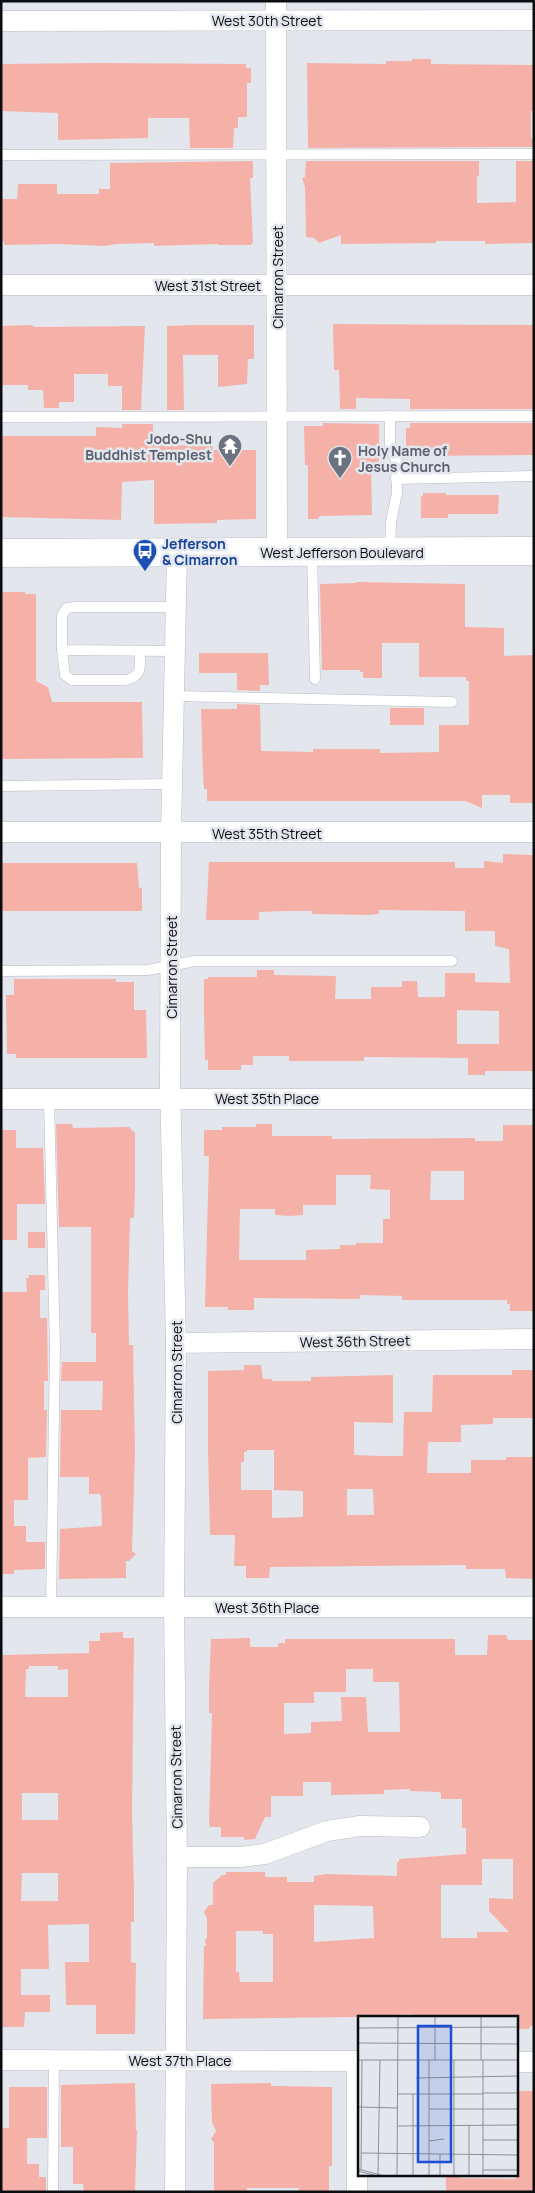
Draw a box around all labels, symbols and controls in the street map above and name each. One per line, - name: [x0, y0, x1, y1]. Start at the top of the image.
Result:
- street label: West 30th Street: [212, 11, 323, 30]
- street label: Cimarron Street: [268, 225, 287, 329]
- street label: West 31st Street: [155, 276, 262, 295]
- place label: Jodo-Shu Buddhist Templest: [85, 429, 212, 464]
- temple icon: Jodo-Shu Buddhist Templest: [217, 433, 243, 467]
- place label: Holy Name of Jesus Church: [358, 441, 450, 476]
- church icon: Holy Name of Jesus Church: [327, 445, 353, 479]
- place label: Jefferson & Cimarron: [162, 534, 238, 569]
- bus stop icon: Jefferson & Cimarron: [132, 538, 158, 572]
- street label: West Jefferson Boulevard: [260, 543, 424, 562]
- street label: West 35th Street: [212, 824, 322, 843]
- street label: Cimarron Street: [162, 915, 181, 1019]
- street label: West 35th Place: [215, 1089, 319, 1108]
- street label: Cimarron Street: [167, 1320, 186, 1424]
- street label: West 36th Street: [300, 1331, 411, 1351]
- street label: West 36th Place: [215, 1598, 319, 1617]
- street label: Cimarron Street: [166, 1725, 186, 1829]
- inset map: [358, 2016, 518, 2176]
- street label: West 37th Place: [129, 2051, 231, 2070]

